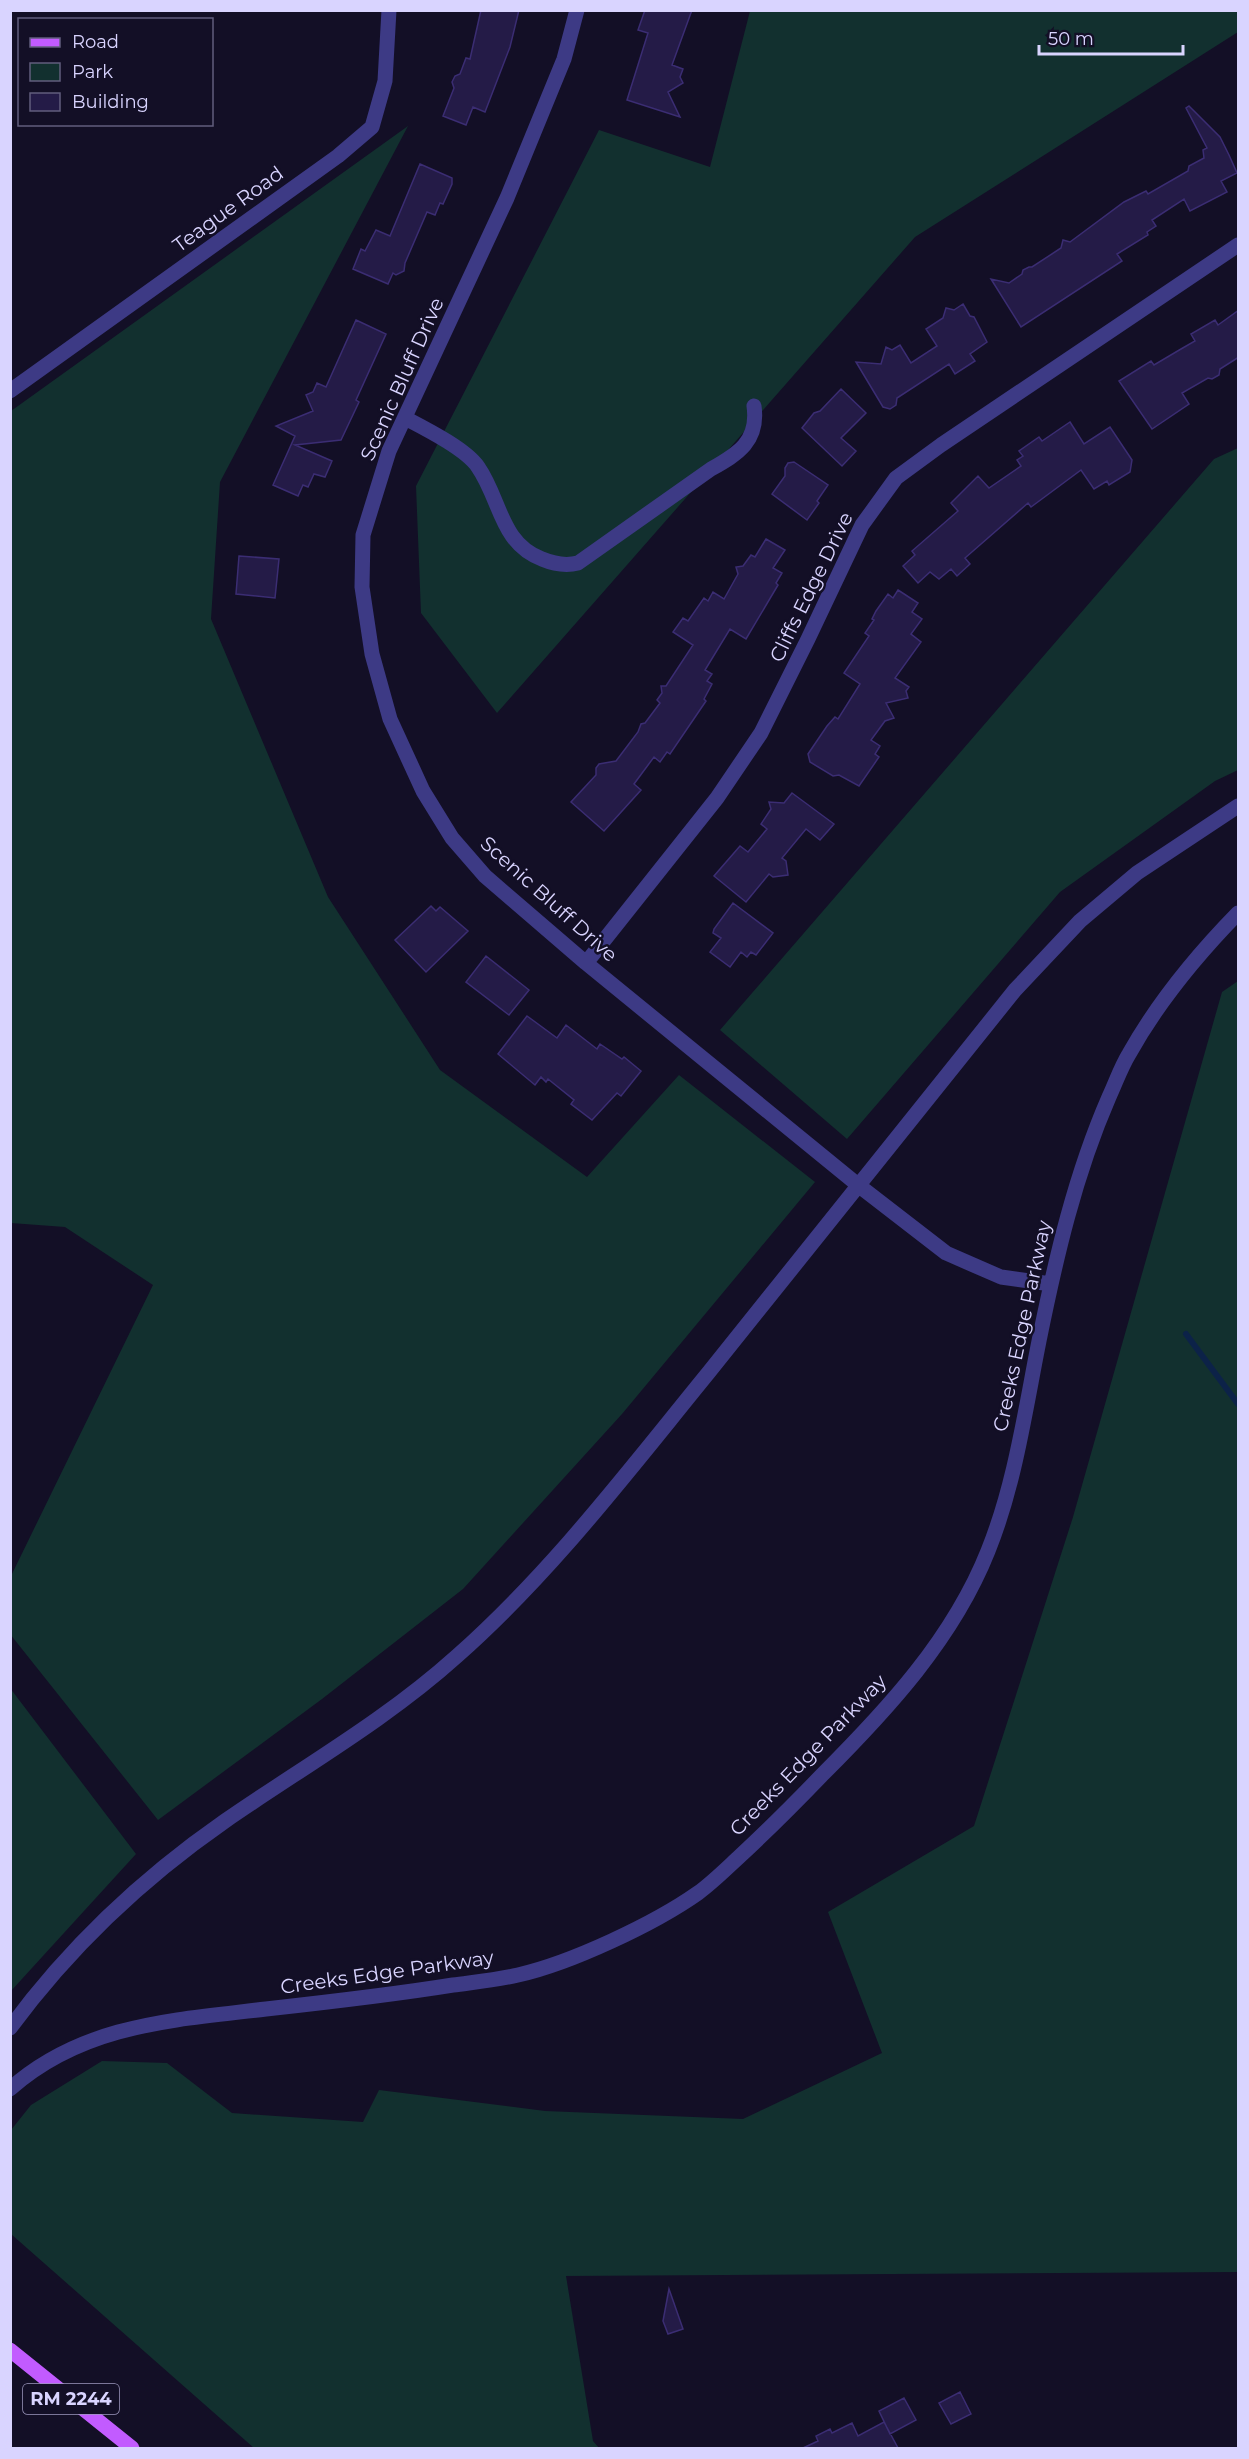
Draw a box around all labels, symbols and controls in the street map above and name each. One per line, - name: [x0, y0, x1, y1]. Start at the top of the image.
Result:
- legend: [18, 18, 213, 126]
- scale bar: [1039, 18, 1183, 56]
- text: 50 m: [1048, 28, 1094, 50]
- text: Road: [72, 31, 119, 53]
- text: Park: [72, 61, 113, 83]
- text: Building: [72, 91, 149, 113]
- street label: Teague Road: [168, 161, 288, 257]
- street label: Scenic Bluff Drive: [355, 294, 449, 464]
- street label: Cliffs Edge Drive: [764, 508, 858, 666]
- street label: Scenic Bluff Drive: [476, 831, 622, 967]
- street label: Creeks Edge Parkway: [988, 1218, 1056, 1434]
- street label: Creeks Edge Parkway: [725, 1669, 891, 1841]
- street label: Creeks Edge Parkway: [279, 1945, 495, 1999]
- road number: RM 2244: [23, 2384, 119, 2414]

